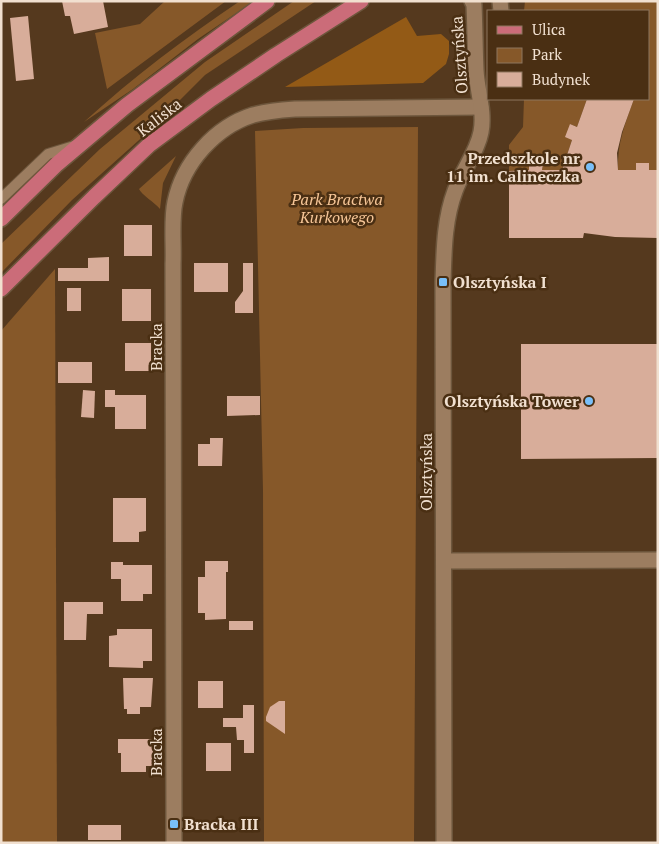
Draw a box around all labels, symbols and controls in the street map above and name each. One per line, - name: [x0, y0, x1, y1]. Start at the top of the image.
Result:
- legend: [487, 10, 649, 100]
- street label: Olsztyńska: [445, 15, 473, 95]
- text: Ulica: [532, 19, 566, 39]
- text: Park: [532, 44, 562, 64]
- text: Budynek: [532, 69, 590, 89]
- street label: Kaliska: [132, 93, 186, 141]
- place label: Przedszkole nr 11 im. Calineczka: [446, 147, 580, 187]
- marker: Przedszkole nr 11 im. Calineczka: [584, 161, 596, 173]
- park label: Park Bractwa Kurkowego: [290, 188, 383, 228]
- place label: Olsztyńska I: [453, 271, 547, 293]
- marker: Olsztyńska I: [437, 276, 449, 288]
- street label: Bracka: [145, 323, 167, 371]
- place label: Olsztyńska Tower: [444, 390, 579, 412]
- marker: Olsztyńska Tower: [583, 395, 595, 407]
- street label: Olsztyńska: [415, 433, 437, 511]
- street label: Bracka: [145, 728, 167, 776]
- place label: Bracka III: [184, 813, 258, 835]
- marker: Bracka III: [168, 818, 180, 830]

